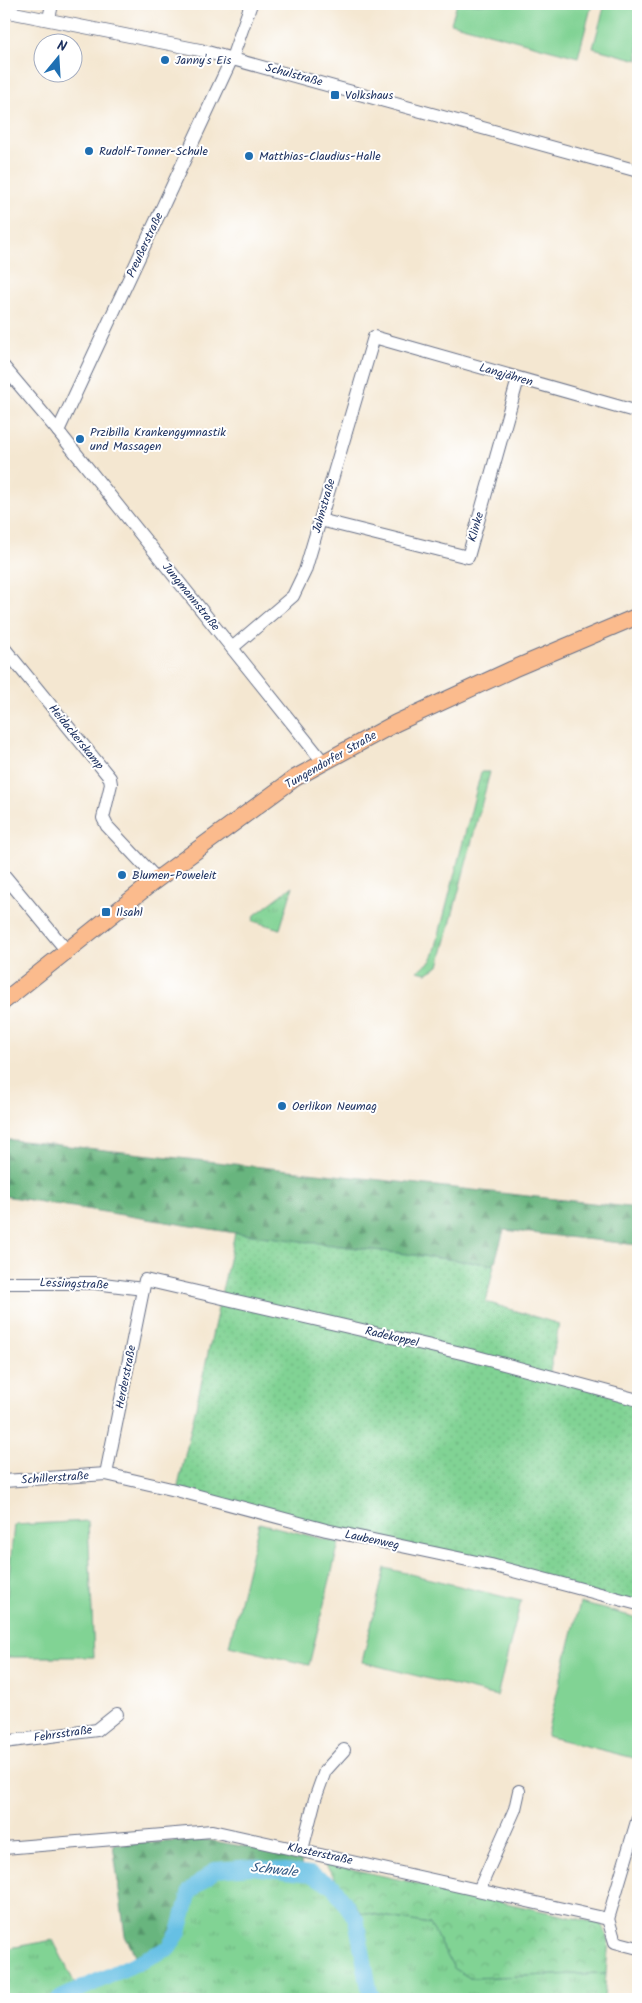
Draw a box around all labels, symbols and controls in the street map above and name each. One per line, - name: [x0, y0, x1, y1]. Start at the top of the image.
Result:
- north arrow: [32, 32, 82, 82]
- text: N: [54, 35, 69, 58]
- place label: Janny's Eis: [175, 51, 231, 70]
- marker: Janny's Eis: [159, 54, 171, 66]
- street label: Schulstraße: [263, 58, 325, 92]
- place label: Volkshaus: [345, 86, 393, 105]
- marker: Volkshaus: [329, 89, 341, 101]
- place label: Rudolf-Tonner-Schule: [99, 142, 209, 161]
- marker: Rudolf-Tonner-Schule: [83, 145, 95, 157]
- place label: Matthias-Claudius-Halle: [259, 147, 381, 166]
- marker: Matthias-Claudius-Halle: [243, 150, 255, 162]
- street label: Preußerstraße: [122, 209, 169, 281]
- street label: Langjähren: [477, 358, 535, 392]
- place label: Przibilla Krankengymnastik und Massagen: [90, 423, 226, 456]
- marker: Przibilla Krankengymnastik und Massagen: [74, 433, 86, 445]
- street label: Jahnstraße: [307, 476, 341, 535]
- street label: Klinke: [463, 509, 489, 544]
- street label: Jungmannstraße: [157, 559, 225, 636]
- street label: Heidackerskamp: [43, 700, 109, 774]
- street label: Tungendorfer Straße: [282, 726, 381, 794]
- place label: Blumen-Poweleit: [132, 866, 217, 885]
- marker: Blumen-Poweleit: [116, 869, 128, 881]
- place label: Ilsahl: [116, 903, 143, 922]
- marker: Ilsahl: [100, 906, 112, 918]
- place label: Oerlikon Neumag: [292, 1097, 377, 1116]
- marker: Oerlikon Neumag: [276, 1100, 288, 1112]
- street label: Lessingstraße: [39, 1273, 109, 1295]
- street label: Radekoppel: [363, 1322, 421, 1352]
- street label: Herderstraße: [111, 1343, 142, 1411]
- street label: Schillerstraße: [20, 1466, 90, 1490]
- street label: Laubenweg: [343, 1525, 401, 1555]
- street label: Fehrsstraße: [32, 1720, 94, 1748]
- street label: Klosterstraße: [286, 1838, 355, 1870]
- water label: Schwale: [250, 1857, 300, 1884]

